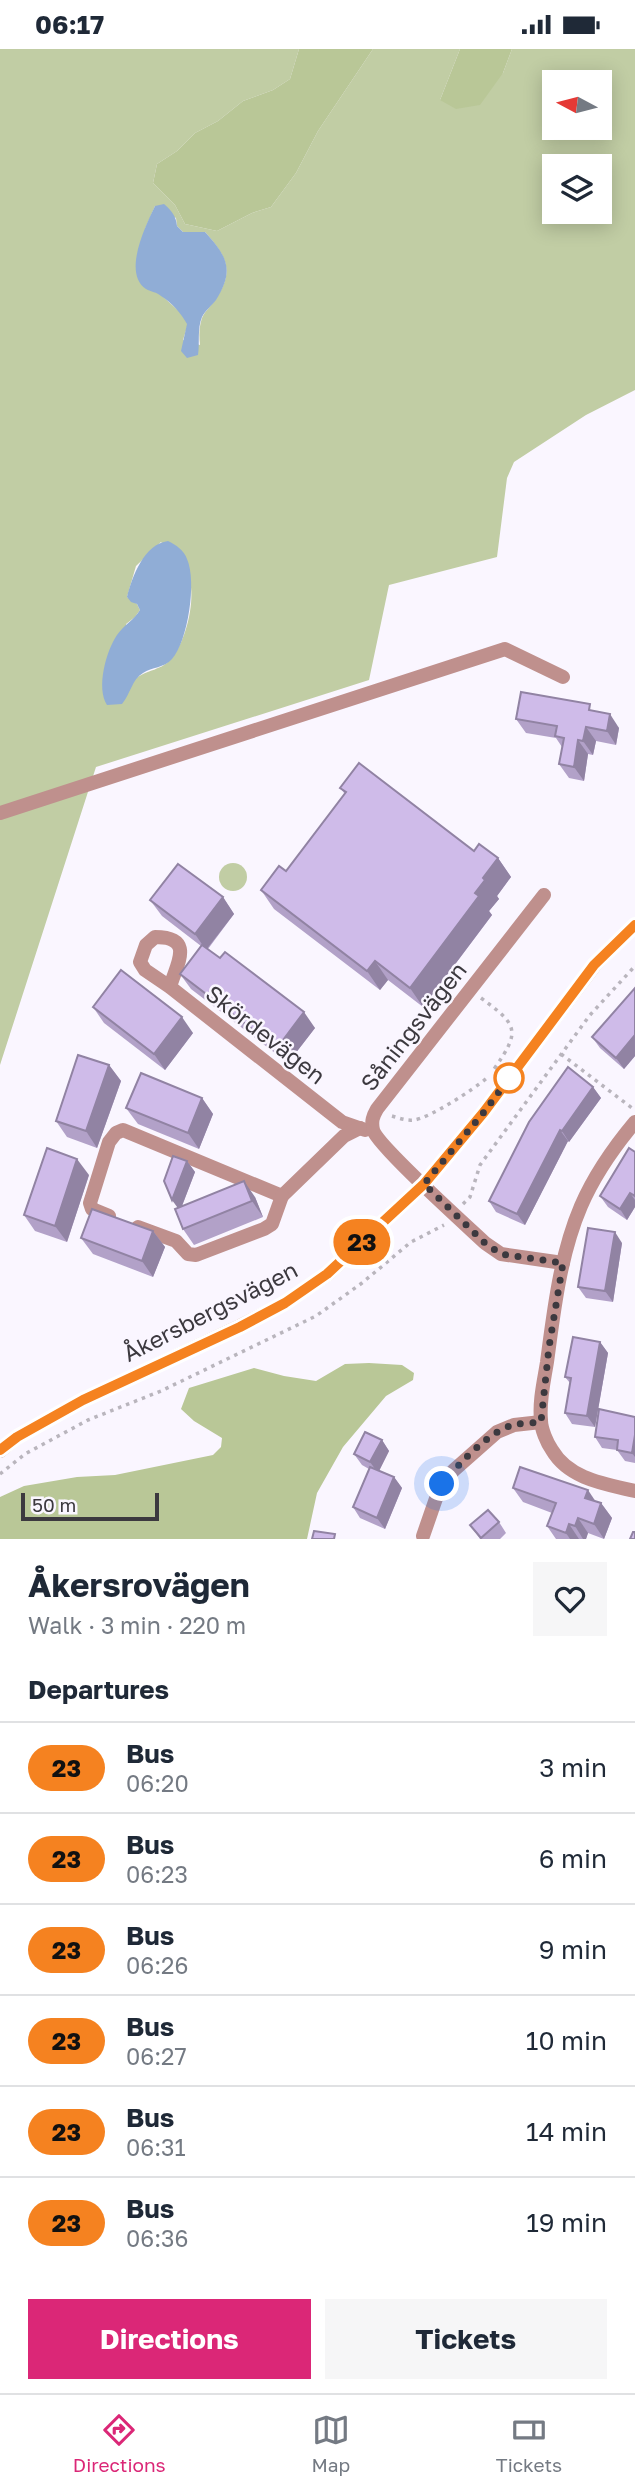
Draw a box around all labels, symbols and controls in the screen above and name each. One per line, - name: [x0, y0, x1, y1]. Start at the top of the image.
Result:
- text: 06:17: [35, 9, 104, 40]
- north arrow: [542, 70, 612, 140]
- map controls: [542, 70, 612, 224]
- button: layers: [542, 154, 612, 224]
- street label: Såningsvägen: [354, 956, 472, 1096]
- street label: Skördevägen: [201, 979, 331, 1089]
- unlabelled marker: [494, 1063, 524, 1093]
- line badge: 23: [330, 1219, 394, 1265]
- text: 23: [347, 1227, 377, 1256]
- street label: Åkersbergsvägen: [118, 1254, 302, 1367]
- your location: [424, 1466, 459, 1501]
- scale bar: [21, 1490, 159, 1522]
- text: 50 m: [32, 1493, 76, 1516]
- button: heart: [533, 1562, 607, 1636]
- text: Åkersrovägen: [28, 1565, 250, 1604]
- text: Walk · 3 min · 220 m: [28, 1611, 246, 1639]
- text: Departures: [28, 1674, 169, 1705]
- text: Bus: [126, 1738, 174, 1769]
- text: 3 min: [539, 1752, 607, 1783]
- text: 23: [52, 1753, 81, 1782]
- text: 06:20: [126, 1769, 189, 1797]
- text: Bus: [126, 1829, 174, 1860]
- text: 6 min: [539, 1843, 607, 1874]
- text: 23: [52, 1844, 81, 1873]
- text: 06:23: [126, 1860, 188, 1888]
- text: Bus: [126, 1920, 174, 1951]
- text: 9 min: [539, 1934, 607, 1965]
- text: 23: [52, 1935, 81, 1964]
- text: 06:26: [126, 1951, 188, 1979]
- text: Bus: [126, 2011, 174, 2042]
- text: 10 min: [526, 2025, 607, 2056]
- text: 23: [52, 2026, 81, 2055]
- text: 06:27: [126, 2042, 187, 2070]
- text: Bus: [126, 2102, 174, 2133]
- text: 14 min: [526, 2116, 607, 2147]
- text: 23: [52, 2117, 81, 2146]
- text: 06:31: [126, 2133, 186, 2161]
- text: Bus: [126, 2193, 174, 2224]
- text: 19 min: [526, 2207, 607, 2238]
- text: 23: [52, 2208, 81, 2237]
- text: 06:36: [126, 2224, 188, 2252]
- button: Directions: [28, 2299, 311, 2379]
- button: Tickets: [325, 2299, 607, 2379]
- tab: Directions: [73, 2411, 166, 2476]
- tab: Map: [311, 2411, 350, 2476]
- tab: Tickets: [496, 2411, 562, 2476]

